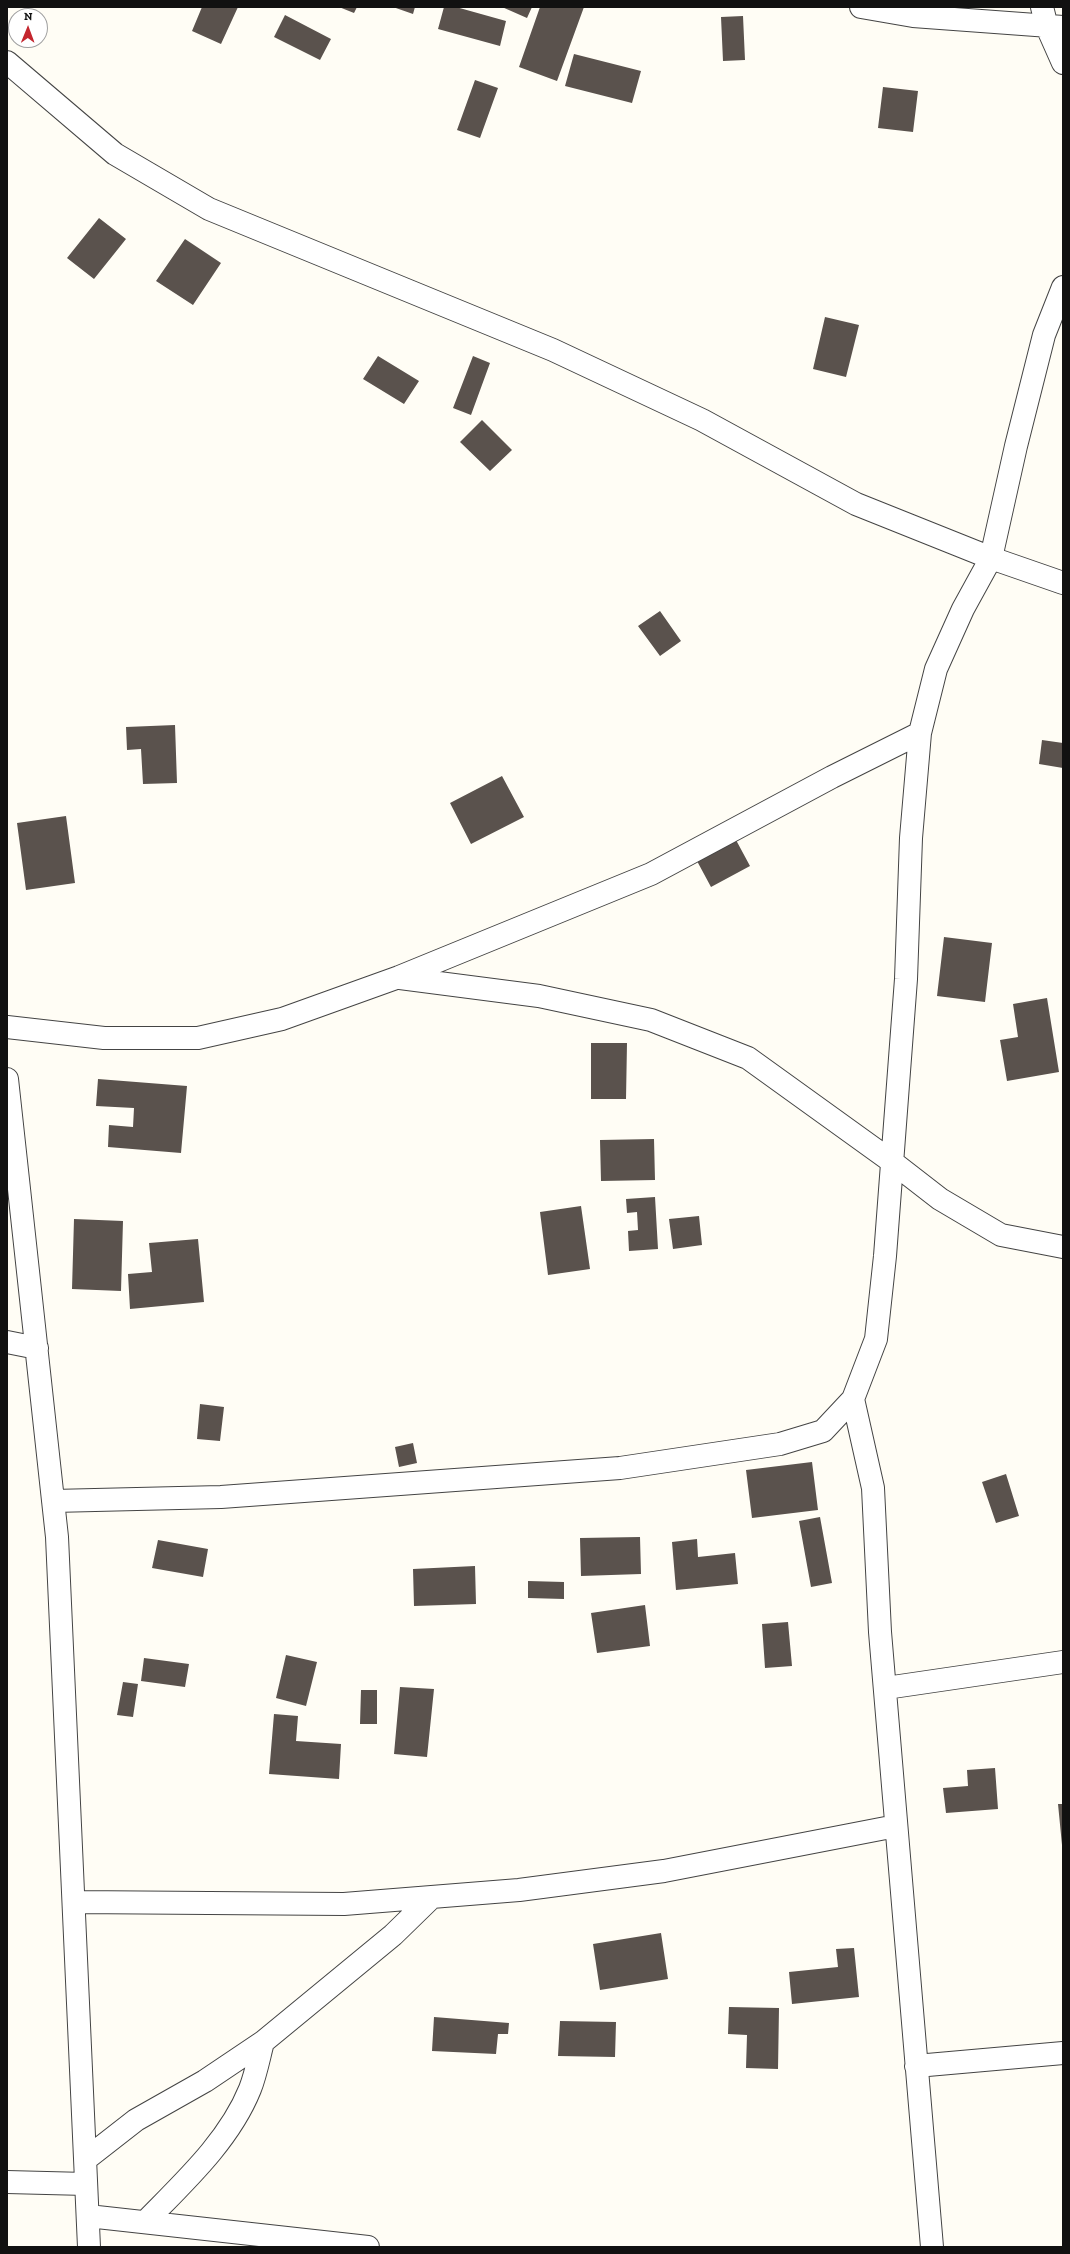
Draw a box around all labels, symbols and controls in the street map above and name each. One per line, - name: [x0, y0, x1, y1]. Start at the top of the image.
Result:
- north arrow: [8, 8, 48, 48]
- text: N: [24, 10, 33, 23]

